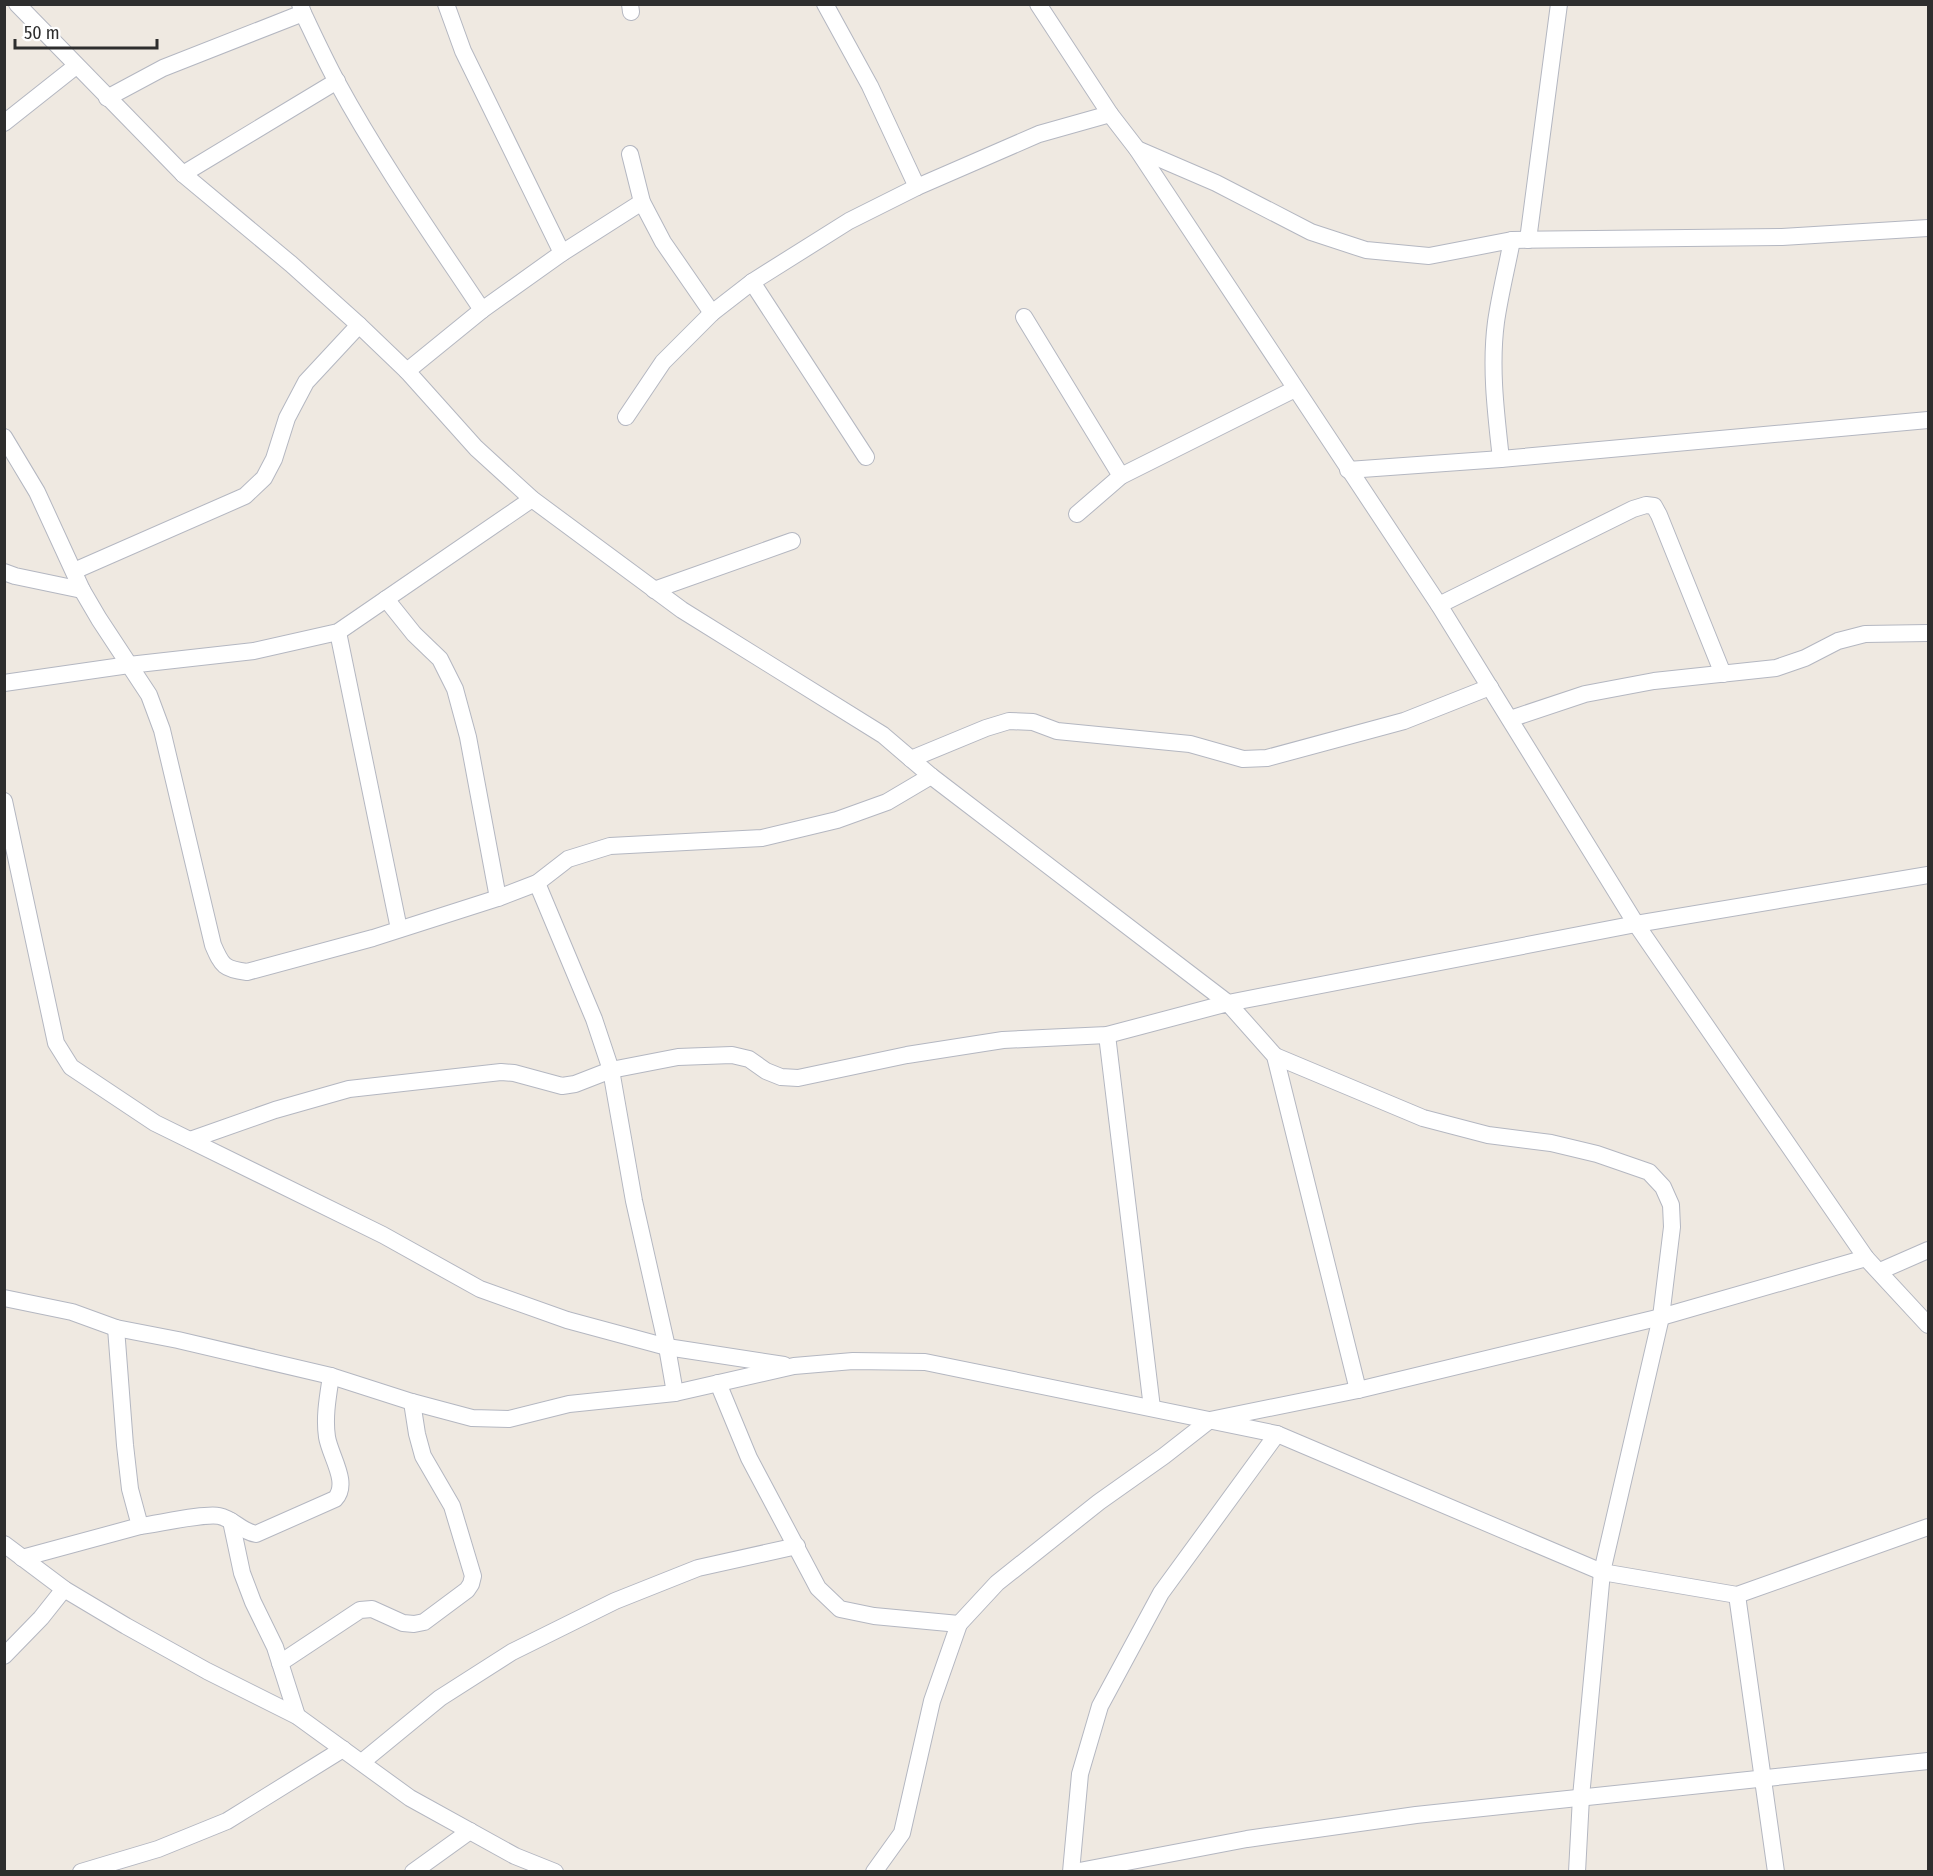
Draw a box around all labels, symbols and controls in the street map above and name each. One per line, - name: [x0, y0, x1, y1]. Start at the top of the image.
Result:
- scale bar: [15, 12, 158, 50]
- text: 50 m: [24, 22, 60, 44]

